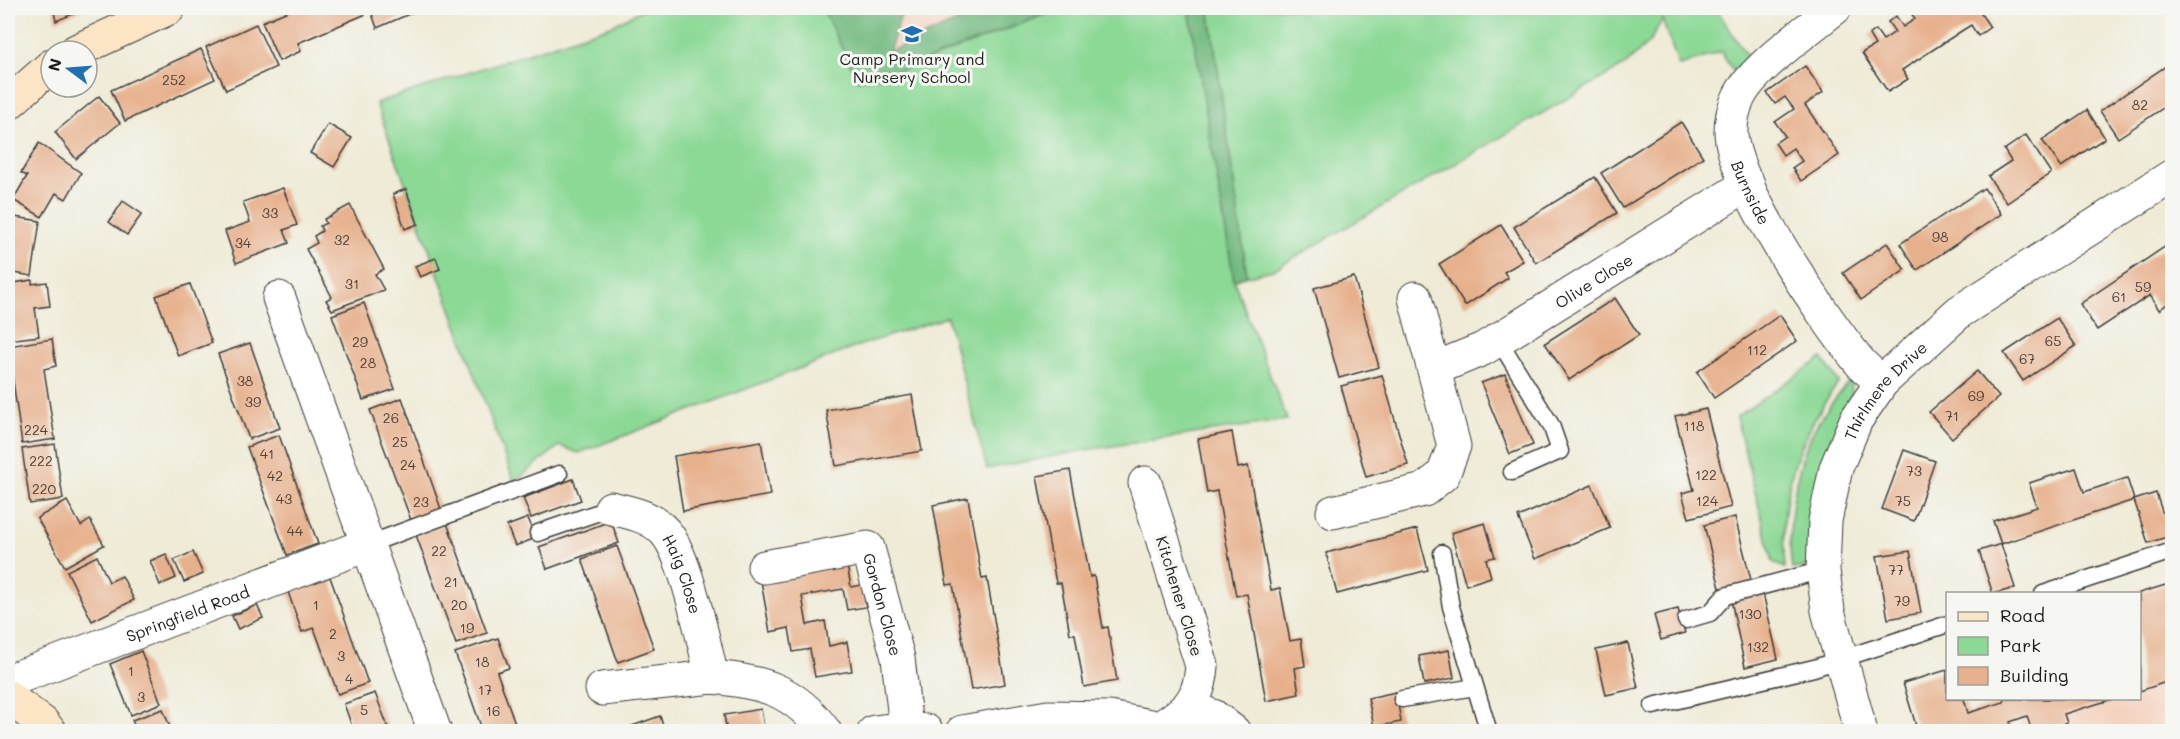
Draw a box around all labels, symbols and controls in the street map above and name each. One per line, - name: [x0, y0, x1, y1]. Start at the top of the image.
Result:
- school or university icon: Camp Primary and Nursery School: [900, 22, 924, 46]
- north arrow: [39, 39, 99, 99]
- place label: Camp Primary and Nursery School: [839, 48, 985, 87]
- text: N: [42, 56, 66, 73]
- house number: 252: [162, 70, 186, 89]
- house number: 82: [2132, 95, 2148, 114]
- street label: Burnside: [1727, 157, 1776, 228]
- house number: 33: [262, 203, 278, 222]
- house number: 98: [1932, 227, 1948, 246]
- house number: 32: [334, 230, 350, 249]
- house number: 34: [235, 233, 252, 252]
- street label: Olive Close: [1551, 248, 1636, 312]
- house number: 31: [345, 274, 359, 293]
- house number: 59: [2135, 277, 2151, 296]
- house number: 61: [2112, 287, 2126, 306]
- house number: 65: [2045, 331, 2061, 350]
- house number: 29: [352, 332, 368, 351]
- street label: Thirlmere Drive: [1838, 336, 1931, 443]
- house number: 112: [1747, 340, 1767, 359]
- house number: 67: [2019, 349, 2035, 368]
- house number: 28: [360, 353, 376, 372]
- house number: 38: [237, 371, 253, 390]
- house number: 69: [1968, 386, 1984, 405]
- house number: 39: [245, 392, 261, 411]
- house number: 71: [1945, 406, 1959, 425]
- house number: 26: [383, 408, 399, 427]
- house number: 118: [1684, 416, 1705, 435]
- house number: 224: [24, 420, 49, 439]
- house number: 25: [392, 432, 408, 451]
- house number: 41: [260, 444, 274, 463]
- house number: 222: [29, 451, 53, 470]
- house number: 24: [400, 455, 417, 474]
- house number: 73: [1906, 461, 1922, 480]
- house number: 122: [1695, 465, 1717, 484]
- house number: 42: [267, 466, 283, 485]
- house number: 220: [32, 479, 56, 498]
- house number: 43: [276, 489, 292, 508]
- house number: 124: [1696, 491, 1719, 510]
- house number: 75: [1895, 491, 1911, 510]
- house number: 23: [413, 492, 429, 511]
- house number: 44: [287, 521, 304, 540]
- street label: Haig Close: [659, 530, 707, 616]
- street label: Kitchener Close: [1152, 533, 1208, 659]
- house number: 22: [431, 541, 447, 560]
- street label: Gordon Close: [859, 550, 907, 658]
- house number: 77: [1888, 560, 1904, 579]
- house number: 21: [444, 572, 458, 591]
- street label: Springfield Road: [123, 580, 252, 646]
- house number: 79: [1894, 591, 1910, 610]
- legend: [1946, 592, 2141, 700]
- house number: 1: [313, 595, 319, 614]
- house number: 20: [451, 595, 468, 614]
- text: Road: [2000, 603, 2045, 627]
- house number: 130: [1738, 604, 1762, 623]
- house number: 19: [460, 618, 474, 637]
- house number: 2: [329, 624, 337, 643]
- text: Park: [2000, 633, 2041, 657]
- house number: 132: [1747, 637, 1769, 656]
- house number: 3: [337, 646, 345, 665]
- house number: 18: [475, 652, 489, 671]
- house number: 1: [128, 661, 134, 680]
- text: Building: [2000, 663, 2068, 687]
- house number: 4: [345, 669, 354, 688]
- house number: 17: [478, 680, 492, 699]
- house number: 3: [137, 687, 145, 706]
- house number: 5: [360, 700, 368, 719]
- house number: 16: [486, 701, 500, 720]

